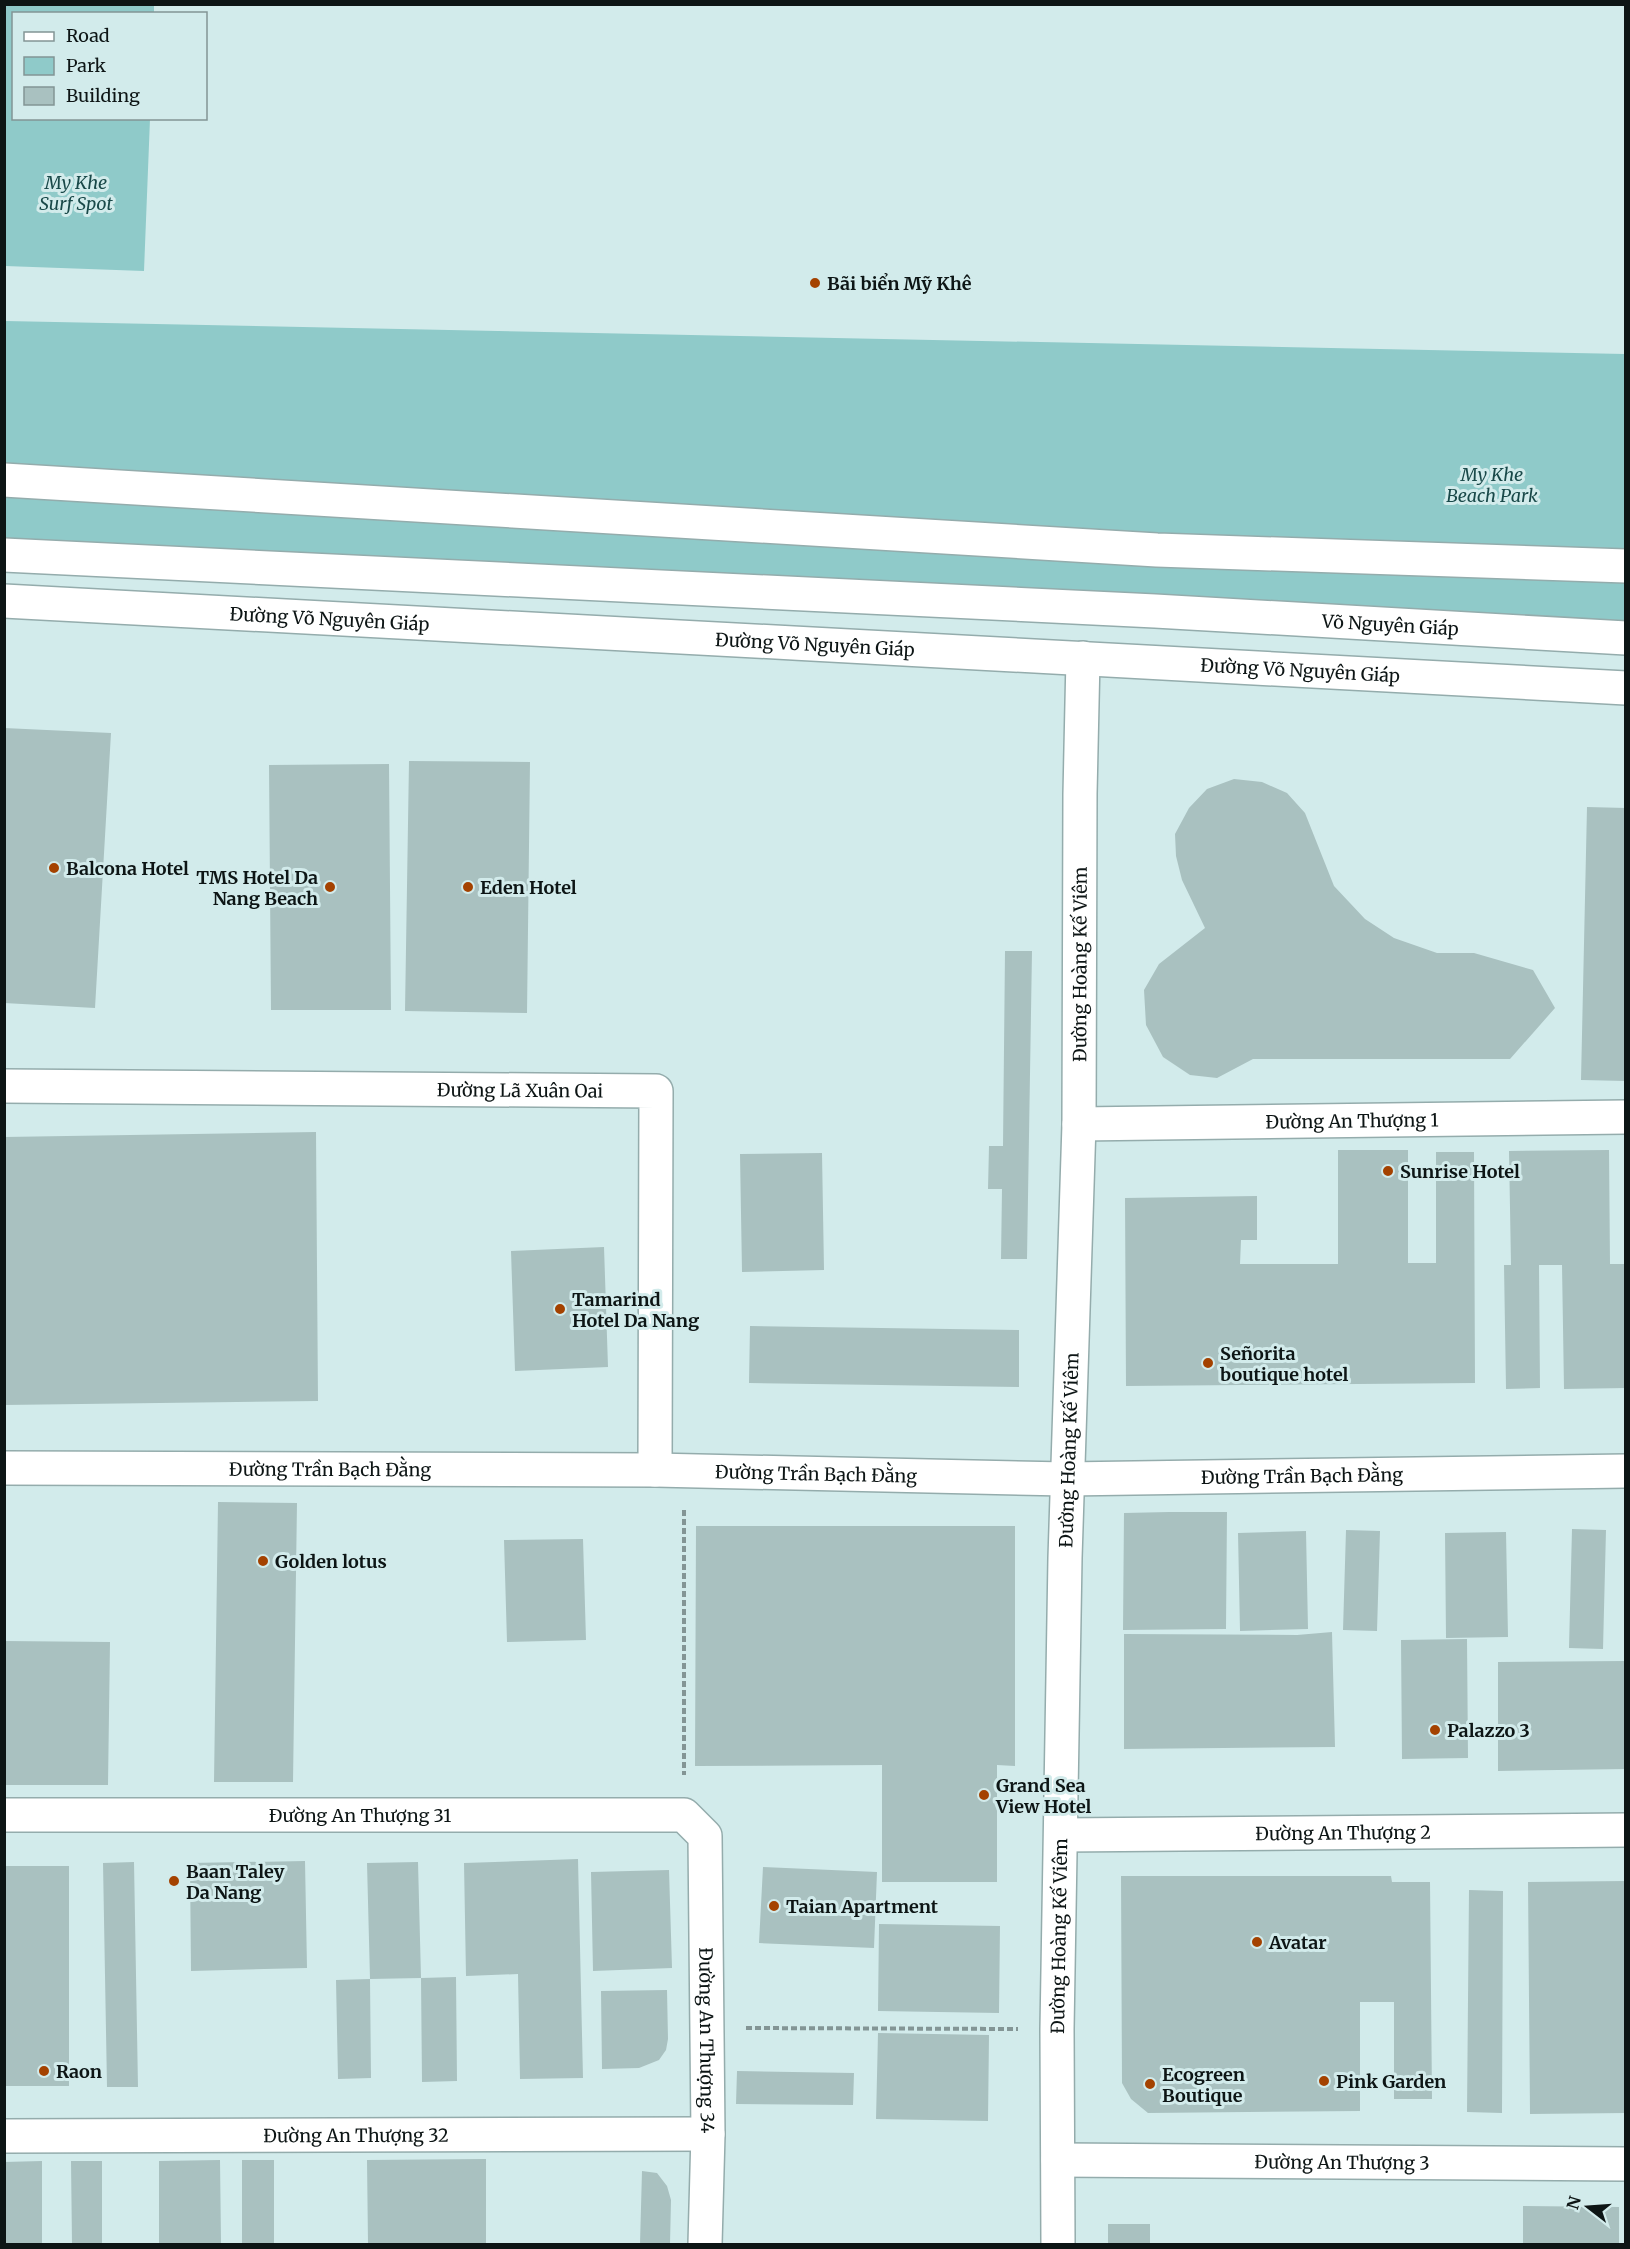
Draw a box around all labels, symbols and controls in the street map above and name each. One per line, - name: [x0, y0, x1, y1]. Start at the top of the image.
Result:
- legend: [12, 12, 207, 120]
- text: Road: [66, 24, 110, 47]
- text: Park: [66, 54, 107, 77]
- text: Building: [66, 84, 140, 107]
- park label: My Khe Surf Spot: [39, 171, 113, 215]
- place label: Bãi biển Mỹ Khê: [827, 272, 972, 295]
- marker: Bãi biển Mỹ Khê: [808, 276, 822, 290]
- park label: My Khe Beach Park: [1446, 463, 1538, 507]
- street label: Đường Võ Nguyên Giáp: [229, 602, 430, 635]
- street label: Võ Nguyên Giáp: [1320, 609, 1459, 640]
- street label: Đường Võ Nguyên Giáp: [714, 627, 915, 661]
- street label: Đường Võ Nguyên Giáp: [1200, 653, 1401, 687]
- place label: Balcona Hotel: [66, 857, 189, 880]
- marker: Balcona Hotel: [47, 861, 61, 875]
- place label: TMS Hotel Da Nang Beach: [196, 866, 318, 910]
- street label: Đường Hoàng Kế Viêm: [1068, 866, 1091, 1062]
- place label: Eden Hotel: [480, 876, 577, 899]
- marker: TMS Hotel Da Nang Beach: [323, 880, 337, 894]
- marker: Eden Hotel: [461, 880, 475, 894]
- street label: Đường Lã Xuân Oai: [437, 1078, 604, 1102]
- street label: Đường An Thượng 1: [1265, 1108, 1439, 1133]
- place label: Sunrise Hotel: [1400, 1160, 1520, 1183]
- marker: Sunrise Hotel: [1381, 1164, 1395, 1178]
- place label: Tamarind Hotel Da Nang: [572, 1288, 699, 1332]
- marker: Tamarind Hotel Da Nang: [553, 1302, 567, 1316]
- place label: Señorita boutique hotel: [1220, 1342, 1349, 1386]
- street label: Đường Hoàng Kế Viêm: [1054, 1352, 1083, 1548]
- marker: Señorita boutique hotel: [1201, 1356, 1215, 1370]
- street label: Đường Trần Bạch Đằng: [229, 1456, 431, 1481]
- street label: Đường Trần Bạch Đằng: [715, 1460, 917, 1487]
- street label: Đường Trần Bạch Đằng: [1201, 1461, 1403, 1489]
- place label: Golden lotus: [275, 1550, 387, 1573]
- marker: Golden lotus: [256, 1554, 270, 1568]
- place label: Palazzo 3: [1447, 1719, 1530, 1742]
- marker: Palazzo 3: [1428, 1723, 1442, 1737]
- place label: Grand Sea View Hotel: [995, 1774, 1092, 1818]
- marker: Grand Sea View Hotel: [977, 1788, 991, 1802]
- street label: Đường An Thượng 31: [269, 1804, 451, 1827]
- street label: Đường An Thượng 2: [1255, 1820, 1431, 1845]
- street label: Đường Hoàng Kế Viêm: [1045, 1838, 1072, 2034]
- place label: Baan Taley Da Nang: [186, 1860, 285, 1904]
- marker: Baan Taley Da Nang: [167, 1874, 181, 1888]
- place label: Taian Apartment: [786, 1895, 939, 1918]
- marker: Taian Apartment: [767, 1899, 781, 1913]
- place label: Avatar: [1268, 1931, 1327, 1954]
- marker: Avatar: [1250, 1935, 1264, 1949]
- street label: Đường An Thượng 34: [695, 1947, 719, 2133]
- place label: Raon: [56, 2060, 102, 2083]
- place label: Ecogreen Boutique: [1162, 2063, 1245, 2107]
- marker: Raon: [37, 2064, 51, 2078]
- place label: Pink Garden: [1336, 2070, 1446, 2093]
- marker: Pink Garden: [1317, 2074, 1331, 2088]
- marker: Ecogreen Boutique: [1143, 2077, 1157, 2091]
- street label: Đường An Thượng 32: [263, 2123, 449, 2147]
- street label: Đường An Thượng 3: [1254, 2150, 1430, 2174]
- north arrow: [1558, 2177, 1618, 2237]
- text: N: [1562, 2193, 1585, 2212]

